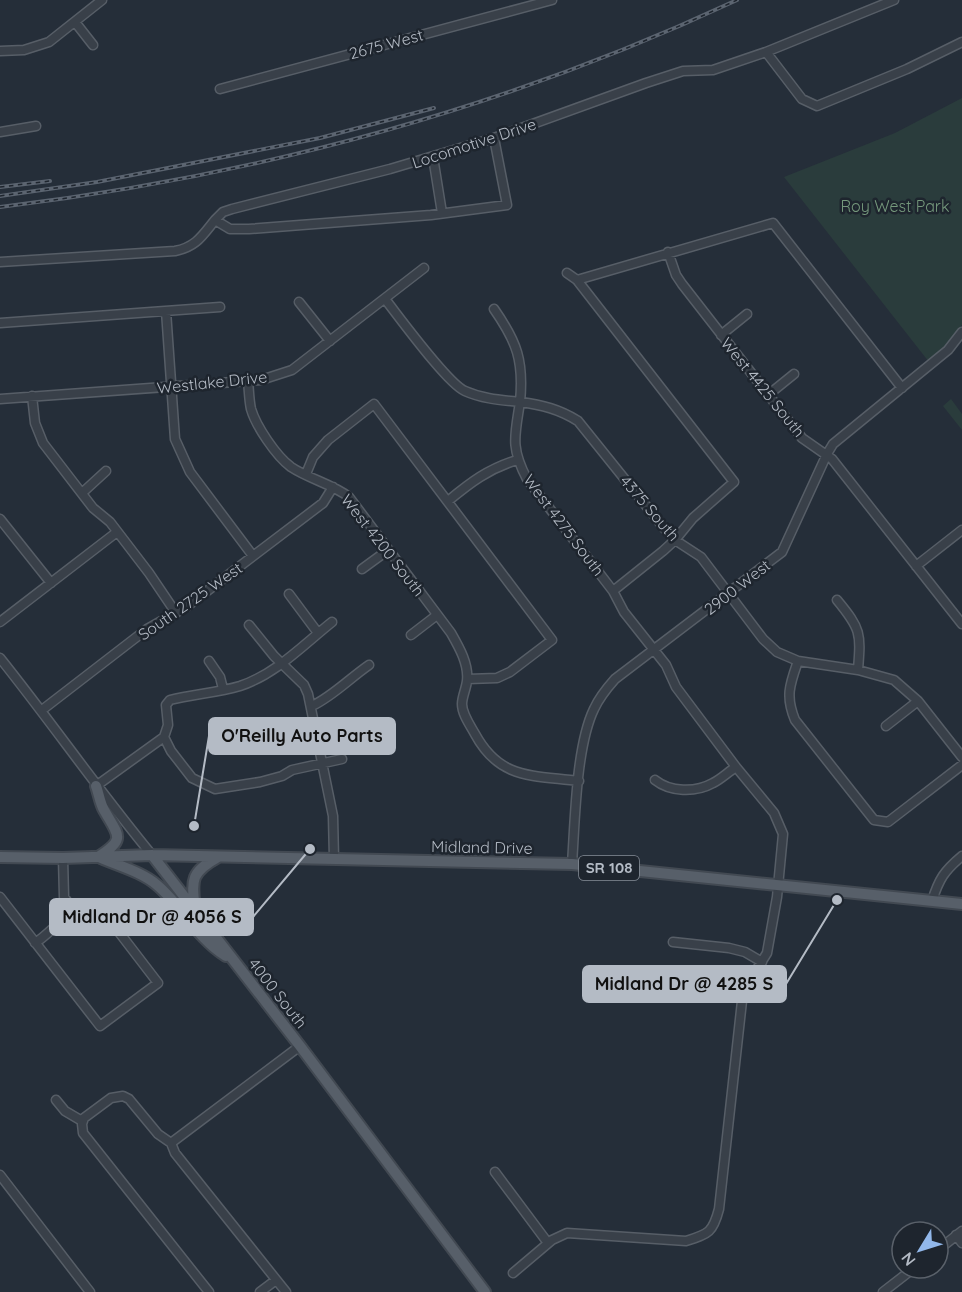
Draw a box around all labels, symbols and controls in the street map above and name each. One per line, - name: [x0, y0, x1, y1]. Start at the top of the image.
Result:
- street label: 2675 West: [347, 25, 425, 63]
- street label: Locomotive Drive: [409, 113, 539, 173]
- park label: Roy West Park: [840, 196, 950, 216]
- street label: West 4425 South: [717, 333, 809, 441]
- street label: Westlake Drive: [156, 366, 268, 398]
- street label: West 4275 South: [519, 470, 609, 580]
- street label: 4375 South: [616, 471, 684, 545]
- street label: West 4200 South: [337, 490, 429, 600]
- street label: 2900 West: [700, 555, 774, 619]
- street label: South 2725 West: [134, 558, 246, 644]
- callout: O'Reilly Auto Parts: [209, 718, 395, 754]
- text: O'Reilly Auto Parts: [221, 724, 383, 747]
- street label: Midland Drive: [431, 836, 533, 858]
- road number: SR 108: [579, 856, 639, 880]
- callout: Midland Dr @ 4056 S: [50, 899, 253, 935]
- text: Midland Dr @ 4056 S: [62, 905, 242, 928]
- street label: 4000 South: [244, 954, 312, 1032]
- callout: Midland Dr @ 4285 S: [583, 966, 786, 1002]
- text: Midland Dr @ 4285 S: [595, 972, 773, 995]
- north arrow: [890, 1220, 950, 1280]
- text: N: [897, 1248, 920, 1270]

